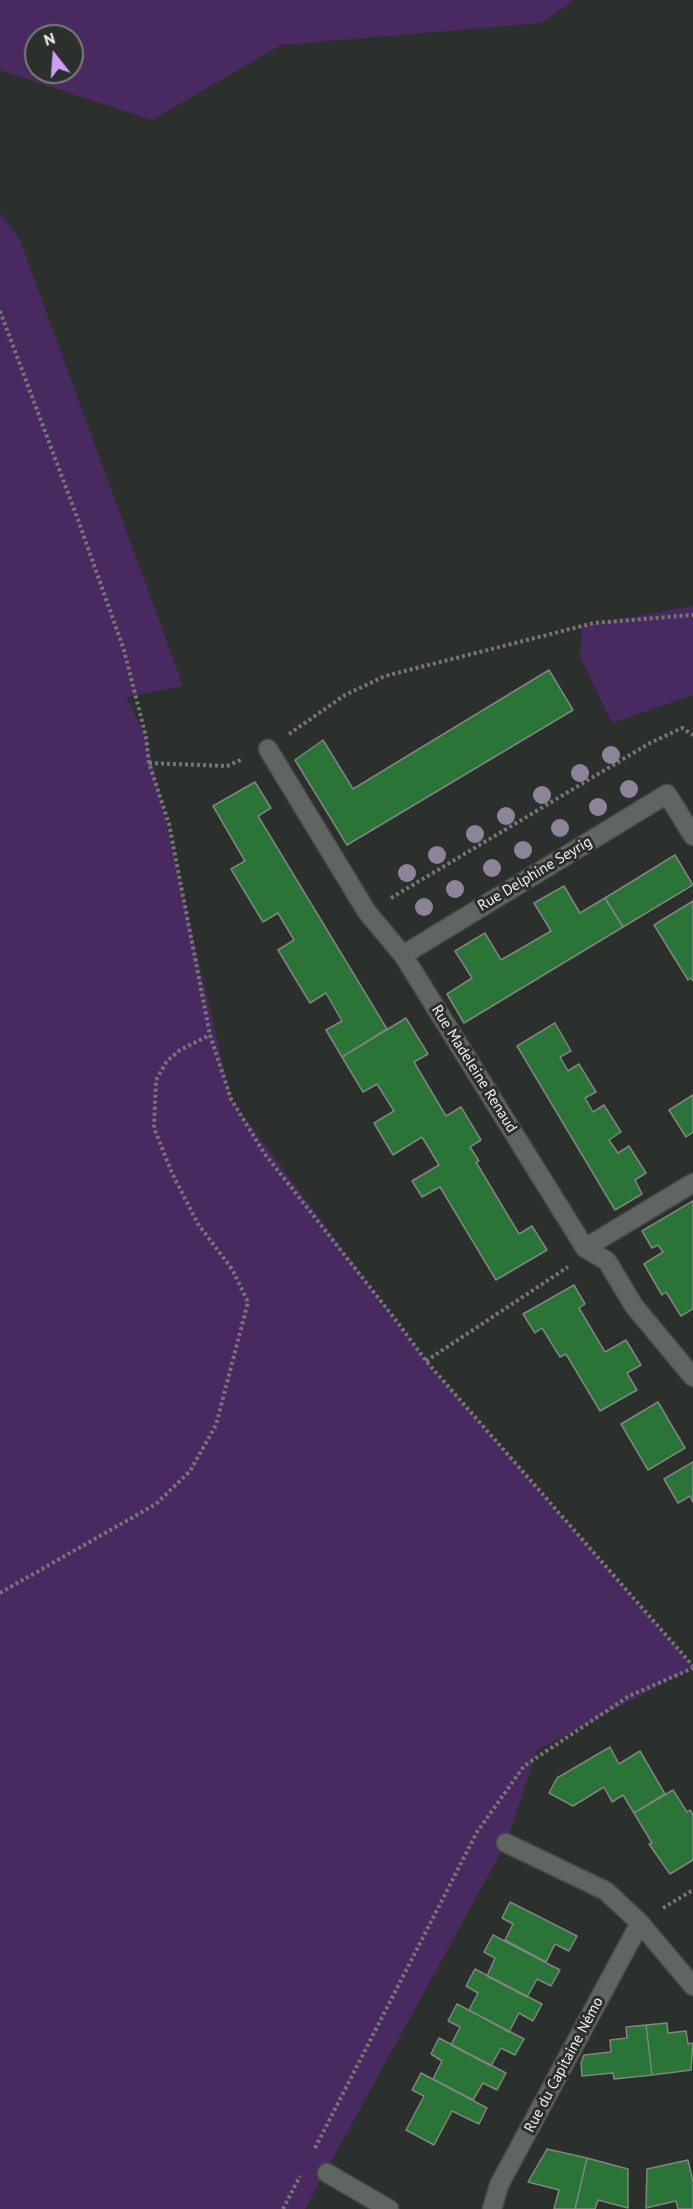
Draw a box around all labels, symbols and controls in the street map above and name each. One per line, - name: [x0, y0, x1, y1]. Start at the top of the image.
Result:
- north arrow: [24, 24, 84, 84]
- text: N: [41, 28, 57, 50]
- street label: Rue Delphine Seyrig: [475, 833, 595, 915]
- street label: Rue Madeleine Renaud: [427, 1002, 521, 1136]
- street label: Rue du Capitaine Némo: [521, 1994, 607, 2136]

